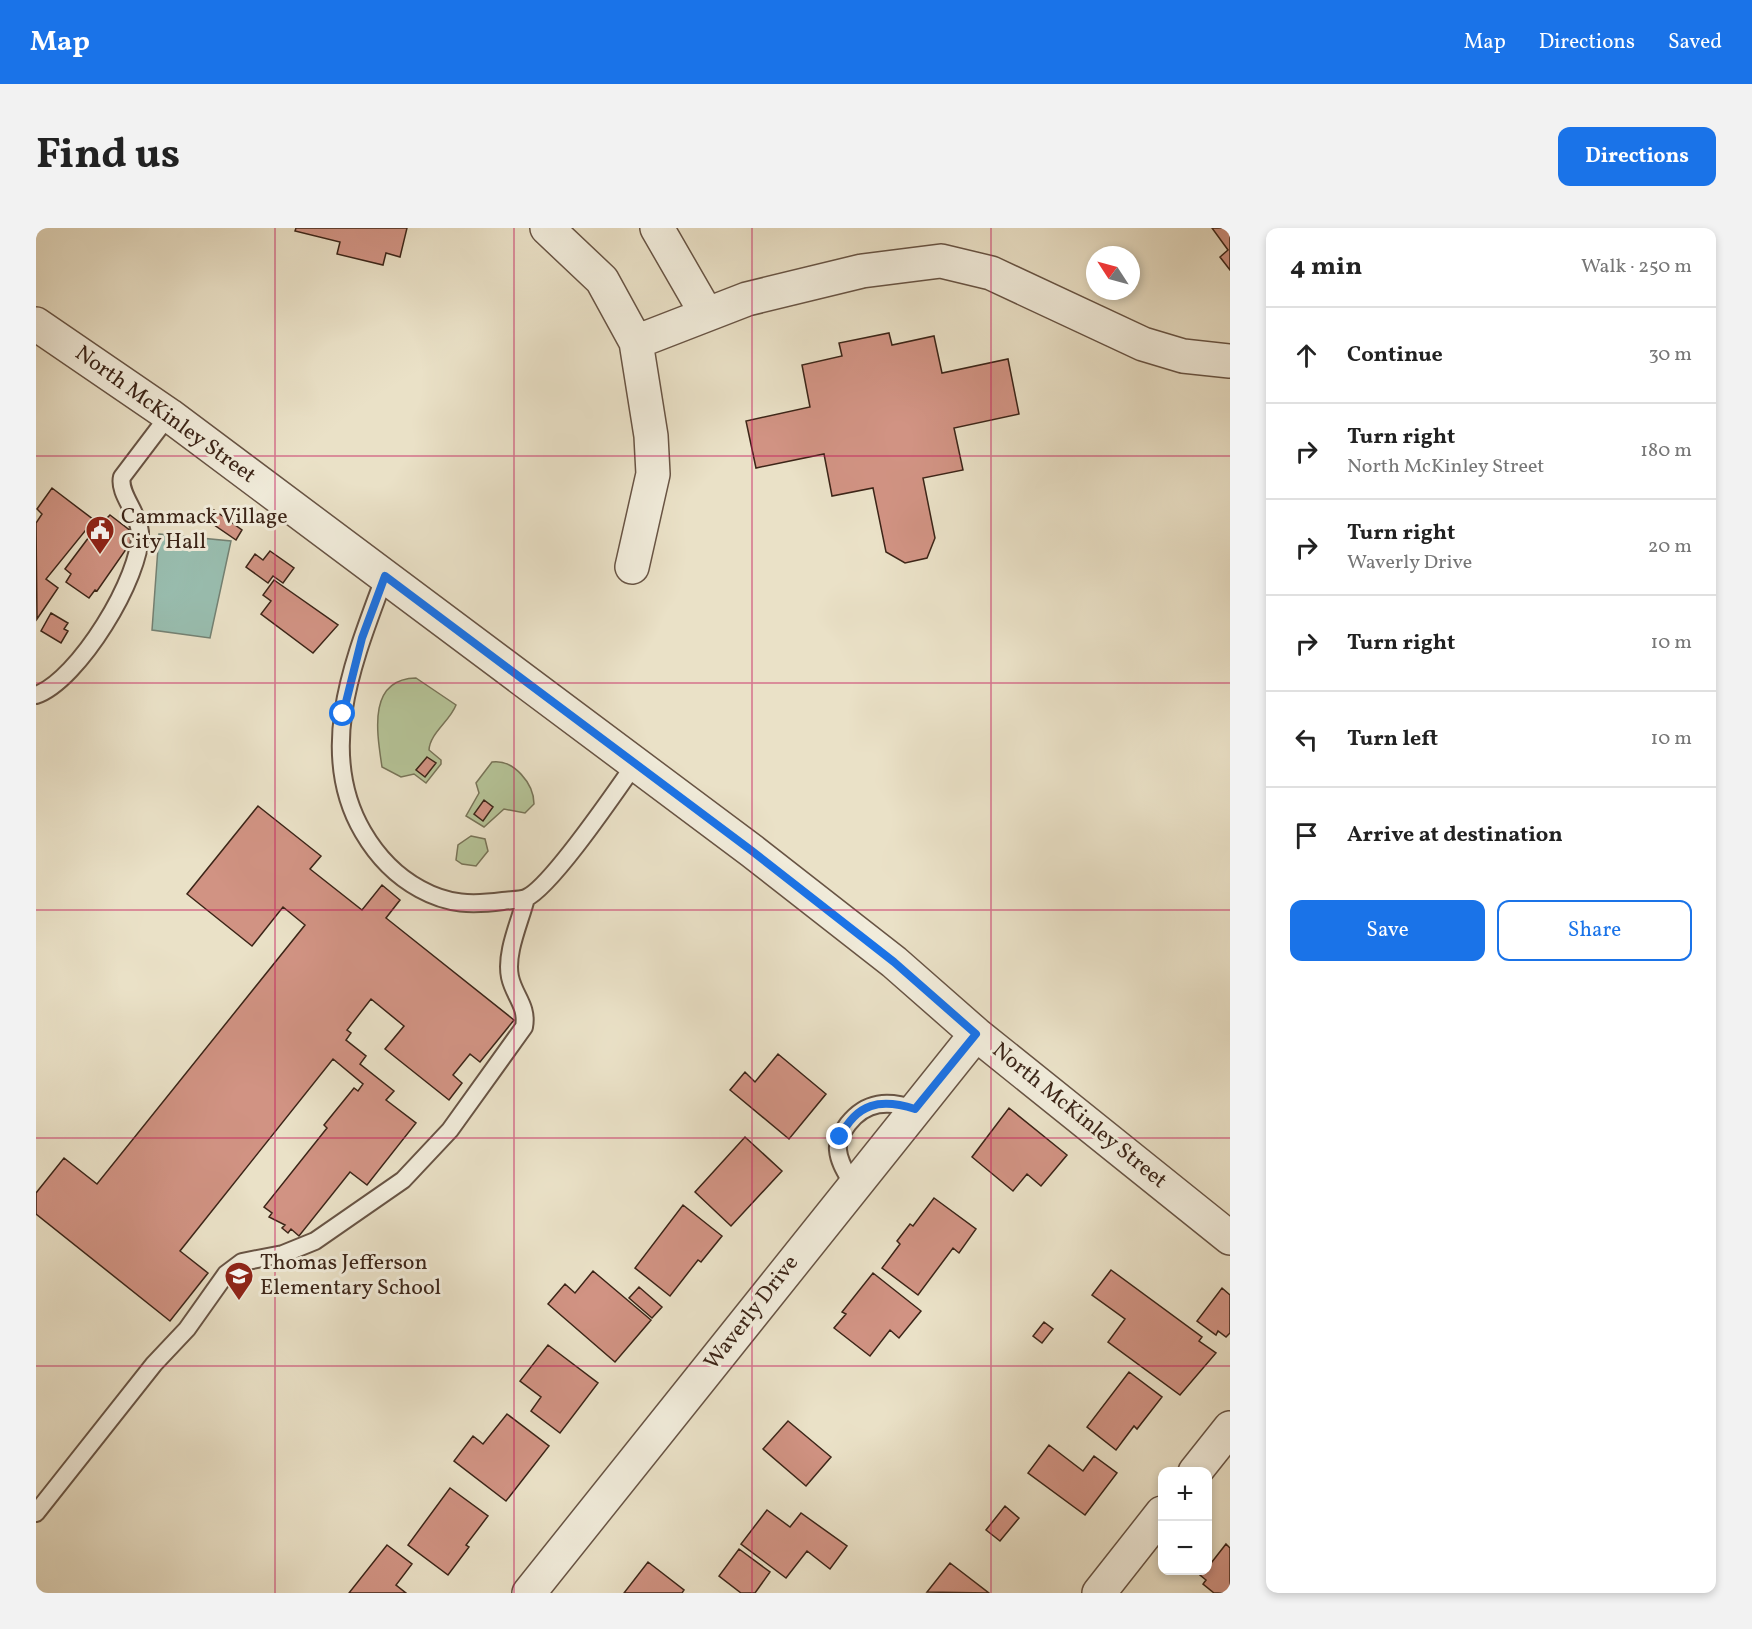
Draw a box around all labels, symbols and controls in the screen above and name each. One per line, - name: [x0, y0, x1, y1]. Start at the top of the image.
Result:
- text: Map: [30, 23, 90, 62]
- text: Map: [1464, 28, 1506, 57]
- text: Directions: [1539, 28, 1635, 57]
- text: Saved: [1668, 28, 1722, 57]
- text: Find us: [36, 127, 180, 186]
- button: Directions: [1558, 127, 1716, 186]
- north arrow: [1086, 246, 1140, 300]
- text: 4 min: [1290, 249, 1362, 285]
- text: Walk · 250 m: [1581, 253, 1692, 281]
- street label: North McKinley Street: [68, 339, 262, 492]
- icon: ahead: [1290, 339, 1323, 372]
- text: Continue: [1347, 340, 1443, 371]
- text: 30 m: [1648, 341, 1692, 369]
- text: Turn right: [1347, 422, 1455, 453]
- icon: right: [1290, 435, 1323, 468]
- text: 180 m: [1640, 437, 1692, 465]
- text: North McKinley Street: [1347, 453, 1544, 481]
- place label: Cammack Village City Hall: [121, 502, 288, 558]
- public building icon: Cammack Village City Hall: [84, 514, 116, 556]
- text: Turn right: [1347, 518, 1455, 549]
- icon: right: [1290, 531, 1323, 564]
- text: 20 m: [1648, 533, 1692, 561]
- text: Waverly Drive: [1347, 549, 1472, 577]
- icon: right: [1290, 627, 1323, 660]
- text: Turn right: [1347, 628, 1455, 659]
- text: 10 m: [1651, 629, 1692, 657]
- route start: [329, 700, 355, 726]
- icon: left: [1290, 723, 1323, 756]
- text: Turn left: [1347, 724, 1438, 755]
- text: 10 m: [1651, 725, 1692, 753]
- icon: arrive: [1290, 819, 1323, 852]
- text: Arrive at destination: [1347, 820, 1563, 851]
- button: Save: [1290, 900, 1485, 961]
- button: Share: [1497, 900, 1692, 961]
- street label: North McKinley Street: [985, 1036, 1173, 1197]
- route end: [826, 1123, 852, 1149]
- place label: Thomas Jefferson Elementary School: [260, 1248, 441, 1304]
- street label: Waverly Drive: [697, 1249, 807, 1377]
- school or university icon: Thomas Jefferson Elementary School: [223, 1260, 255, 1302]
- map controls: [1158, 1467, 1212, 1575]
- button: +: [1158, 1467, 1212, 1521]
- button: −: [1158, 1521, 1212, 1575]

